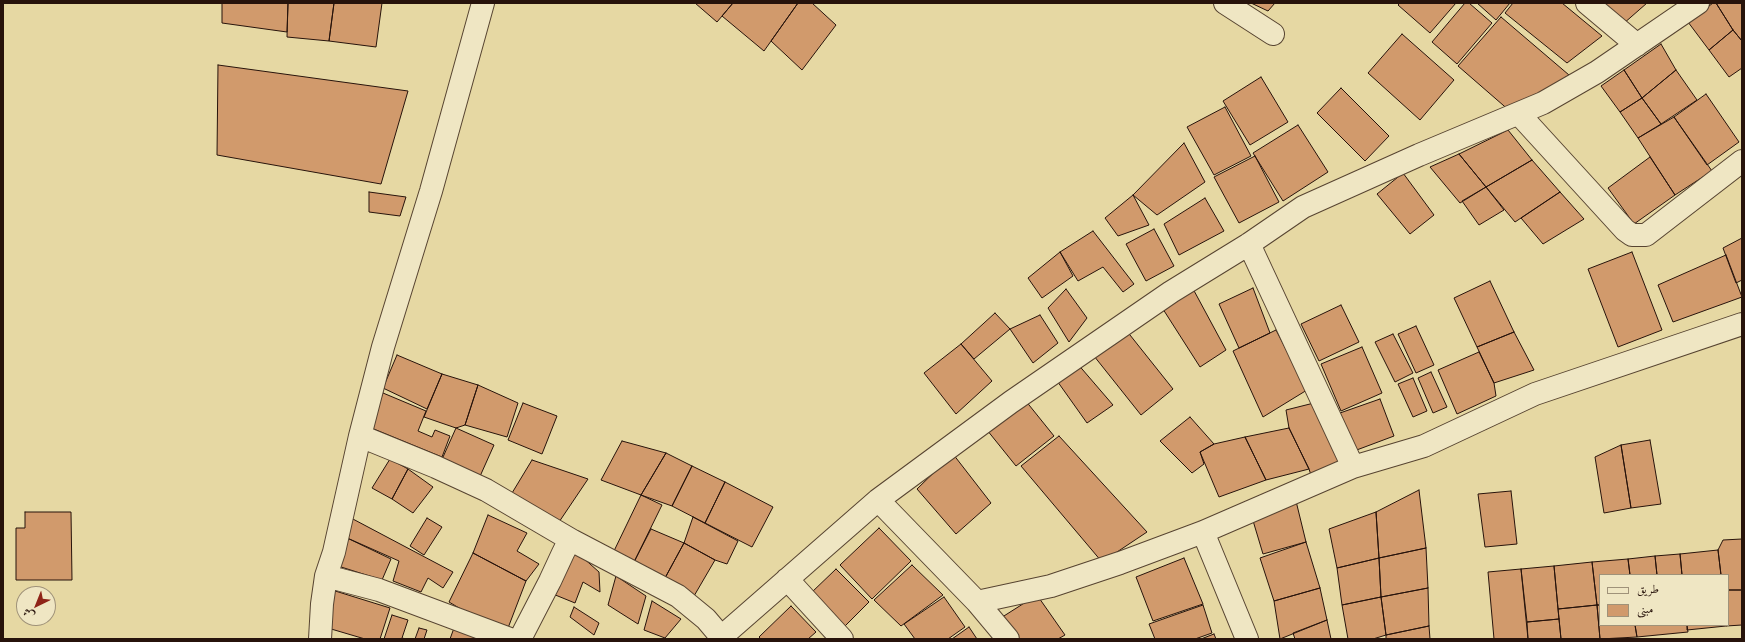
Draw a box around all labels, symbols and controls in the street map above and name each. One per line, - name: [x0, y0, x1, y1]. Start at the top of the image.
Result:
- legend: [1599, 574, 1729, 626]
- text: طريق: [1637, 581, 1659, 596]
- north arrow: [16, 586, 56, 626]
- text: مبنى: [1637, 601, 1653, 616]
- text: ش: [20, 605, 37, 623]

